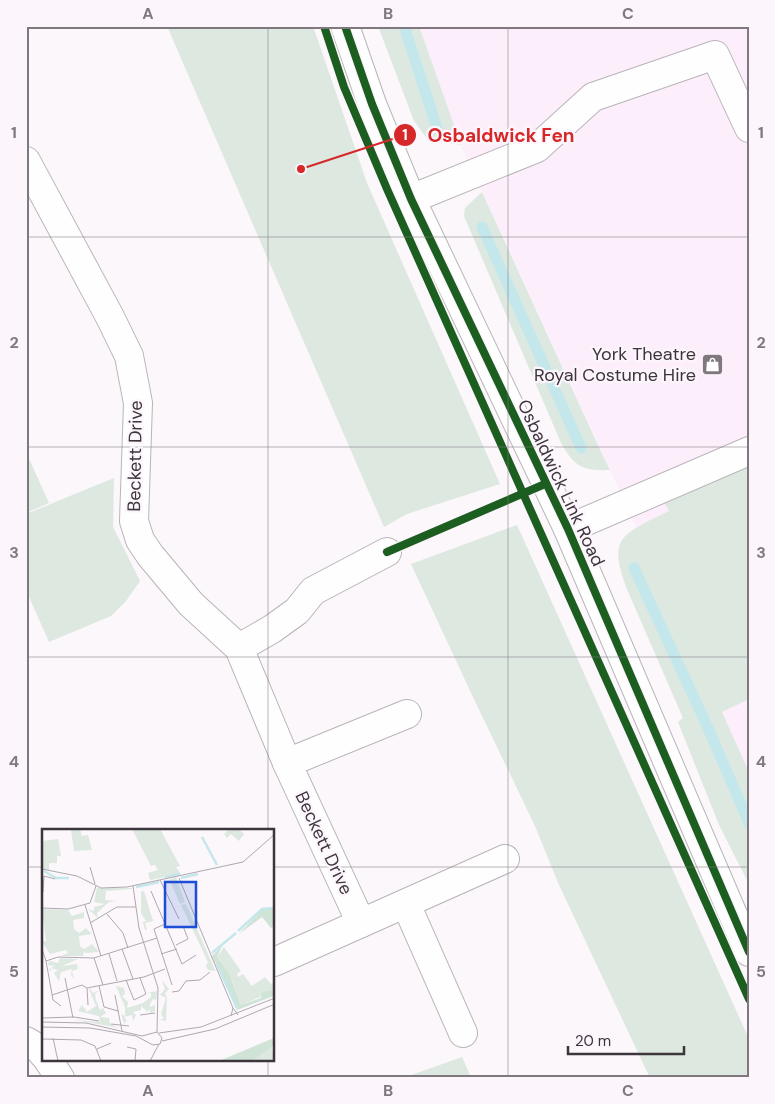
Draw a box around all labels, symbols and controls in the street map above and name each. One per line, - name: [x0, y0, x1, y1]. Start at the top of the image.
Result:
- text: A: [142, 3, 154, 24]
- text: B: [383, 3, 393, 24]
- text: C: [622, 3, 634, 24]
- callout: Osbaldwick Fen: [392, 118, 585, 152]
- text: 1: [11, 122, 17, 143]
- text: 1: [758, 122, 764, 143]
- text: Osbaldwick Fen: [427, 123, 575, 148]
- text: 1: [402, 125, 408, 145]
- text: 2: [9, 332, 19, 353]
- text: 2: [756, 332, 766, 353]
- place label: York Theatre Royal Costume Hire: [534, 342, 696, 387]
- shop icon: York Theatre Royal Costume Hire: [700, 352, 724, 376]
- street label: Osbaldwick Link Road: [512, 396, 610, 570]
- street label: Beckett Drive: [122, 400, 148, 512]
- text: 3: [9, 542, 19, 563]
- text: 3: [756, 542, 766, 563]
- text: 4: [9, 751, 19, 772]
- text: 4: [756, 751, 766, 772]
- street label: Beckett Drive: [290, 788, 358, 898]
- inset map: [42, 829, 275, 1062]
- text: 5: [9, 961, 19, 982]
- text: 5: [756, 961, 766, 982]
- scale bar: [568, 1024, 684, 1056]
- text: 20 m: [575, 1031, 611, 1051]
- text: A: [142, 1080, 154, 1101]
- text: B: [383, 1080, 393, 1101]
- text: C: [622, 1080, 634, 1101]

